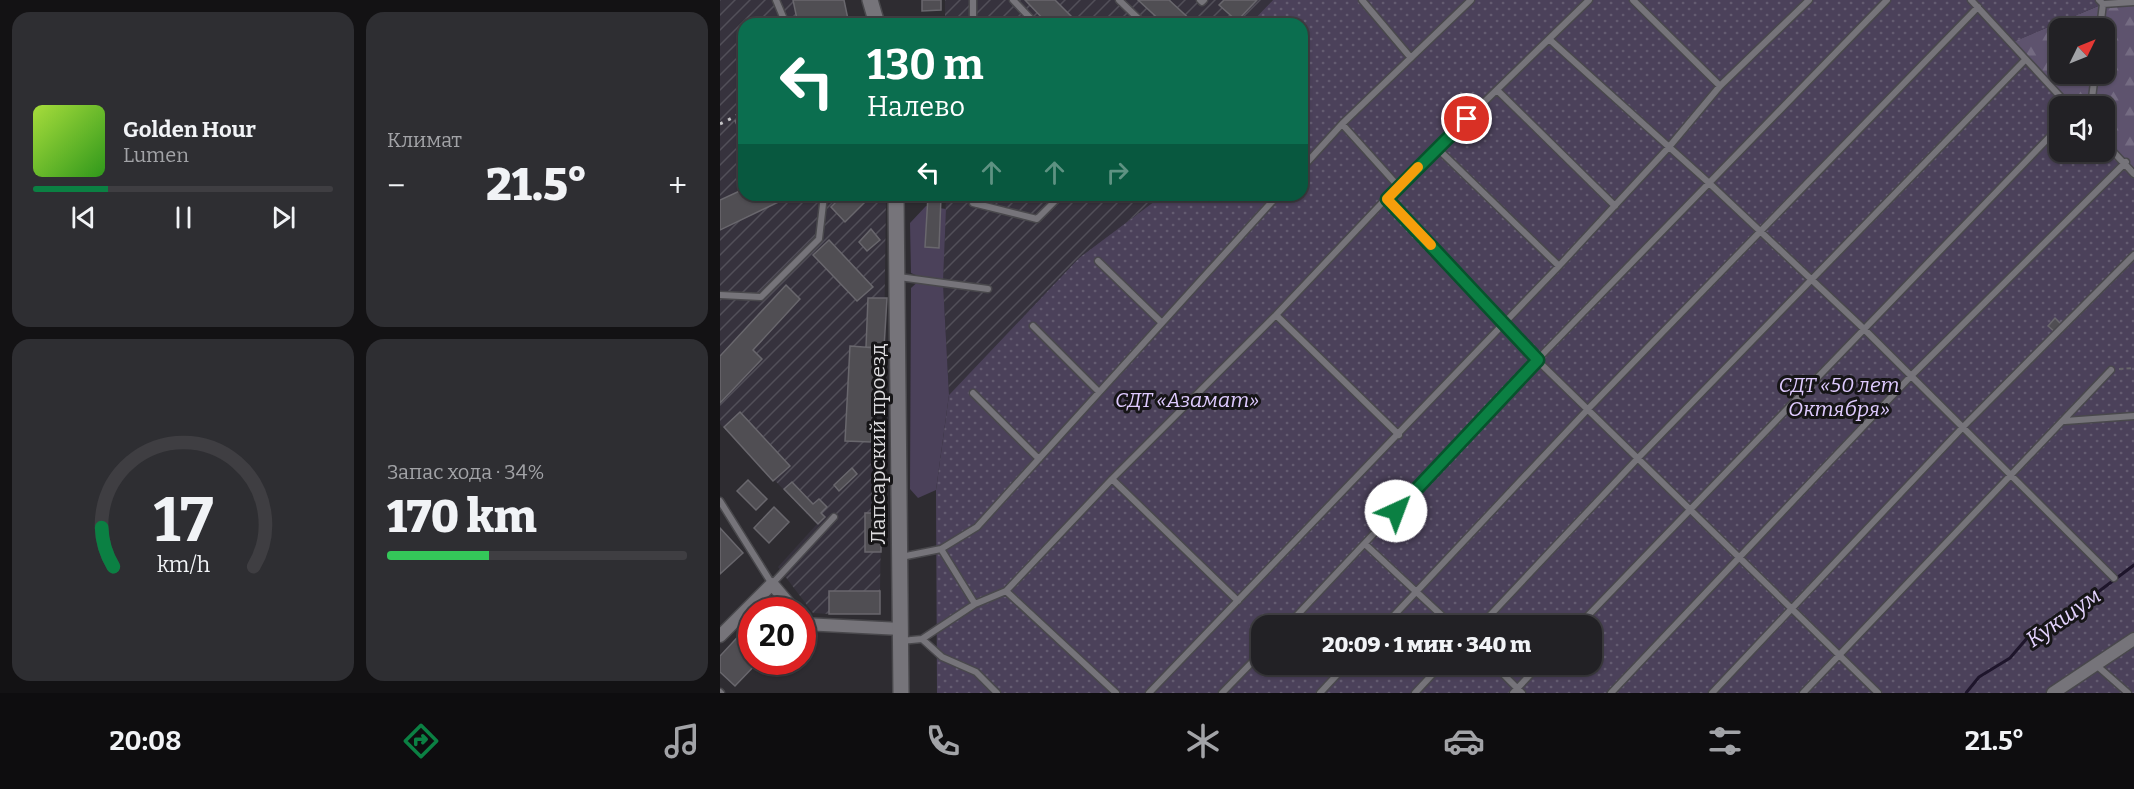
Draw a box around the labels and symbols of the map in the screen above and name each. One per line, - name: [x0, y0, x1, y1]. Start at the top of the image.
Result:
- north arrow: [2049, 18, 2115, 84]
- pin: [1441, 93, 1492, 144]
- street label: Лапсарский проезд: [865, 343, 891, 544]
- park label: СДТ «50 лет Октября»: [1778, 372, 1900, 422]
- park label: СДТ «Азамат»: [1115, 387, 1259, 413]
- position arrow: [1364, 479, 1428, 543]
- water label: Кукшум: [2021, 582, 2106, 653]
- speed limit sign: 20: [738, 597, 816, 675]

